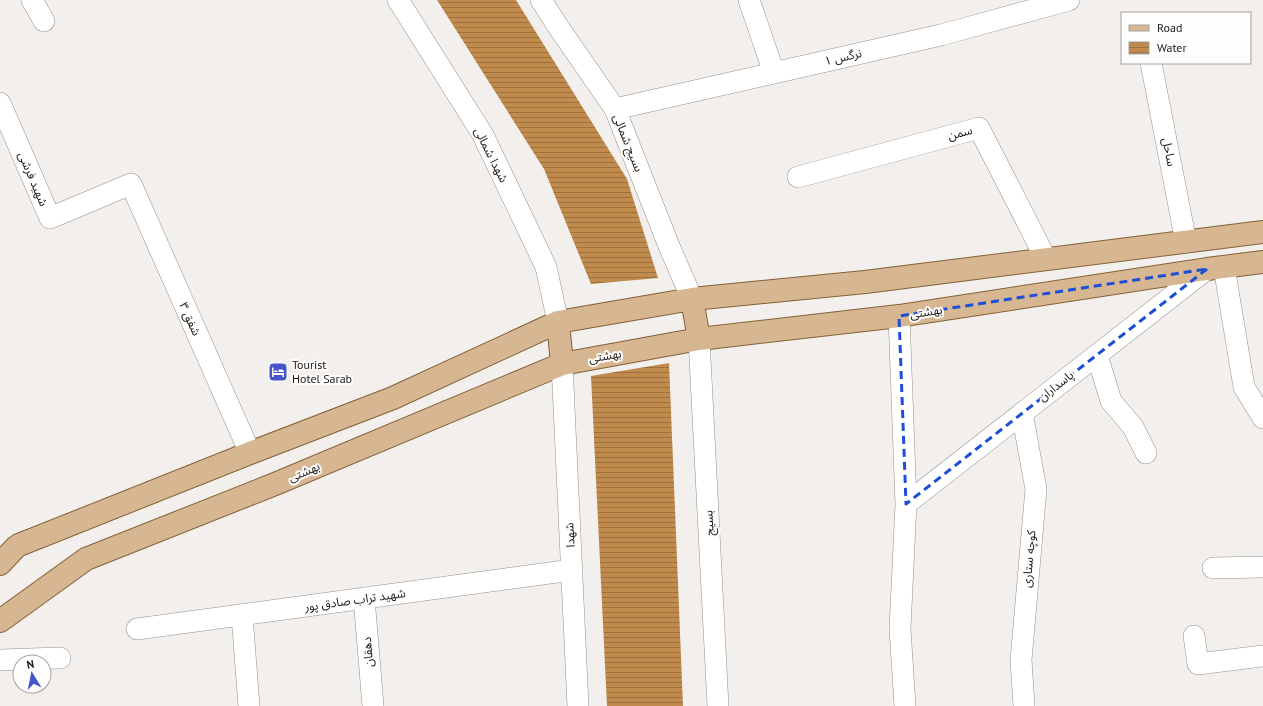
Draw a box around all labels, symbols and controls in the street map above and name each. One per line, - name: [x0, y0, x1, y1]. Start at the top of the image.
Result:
- legend: [1121, 12, 1251, 64]
- text: Road: [1157, 20, 1182, 35]
- text: Water: [1157, 40, 1187, 55]
- street label: نرگس ۱: [823, 45, 863, 68]
- street label: بسیج شمالی: [608, 112, 647, 175]
- street label: سمن: [946, 122, 974, 143]
- street label: شهدا شمالی: [471, 125, 512, 185]
- street label: ساحل: [1159, 136, 1180, 167]
- street label: شهید فرشی: [15, 149, 52, 208]
- street label: شفق ۳: [176, 300, 204, 338]
- street label: بهشتی: [909, 302, 943, 322]
- street label: بهشتی: [587, 345, 622, 366]
- place label: Tourist Hotel Sarab: [292, 357, 352, 386]
- hotel icon: Tourist Hotel Sarab: [267, 361, 289, 383]
- street label: پاسداران: [1035, 367, 1077, 405]
- street label: بهشتی: [286, 458, 322, 485]
- street label: بسیج: [700, 510, 719, 536]
- street label: شهدا: [561, 522, 578, 548]
- street label: کوچه ستاری: [1019, 529, 1040, 588]
- street label: شهید تراب صادق پور: [303, 585, 407, 615]
- street label: دهقان: [359, 636, 376, 668]
- north arrow: [12, 654, 52, 694]
- text: N: [25, 657, 35, 672]

